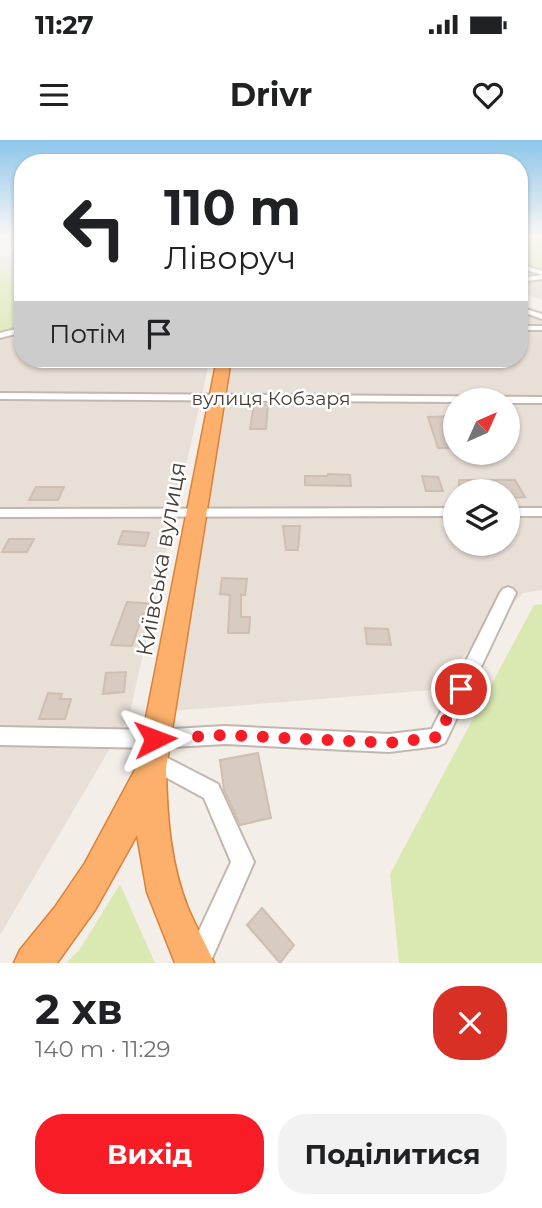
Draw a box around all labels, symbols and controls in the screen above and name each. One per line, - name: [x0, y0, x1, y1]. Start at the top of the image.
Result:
- text: 11:27: [35, 9, 94, 41]
- text: Drivr: [230, 75, 312, 114]
- icon: menu: [35, 76, 73, 114]
- icon: heart: [469, 76, 507, 114]
- text: 110 m: [164, 178, 301, 237]
- icon: left: [49, 182, 140, 273]
- text: Ліворуч: [164, 238, 296, 277]
- icon: arrive: [140, 315, 178, 353]
- text: Потім: [49, 318, 126, 350]
- street label: вулиця Кобзаря: [191, 387, 351, 410]
- north arrow: [443, 388, 520, 466]
- map controls: [443, 388, 520, 556]
- street label: Київська вулиця: [130, 460, 192, 658]
- button: layers: [443, 479, 520, 556]
- pin: [431, 659, 491, 719]
- icon: arrive: [442, 670, 480, 708]
- position arrow: [118, 702, 192, 776]
- text: 2 хв: [35, 983, 123, 1035]
- button: close: [433, 986, 507, 1060]
- text: 140 m · 11:29: [35, 1035, 171, 1063]
- button: Вихід: [35, 1114, 264, 1194]
- button: Поділитися: [278, 1114, 507, 1194]

